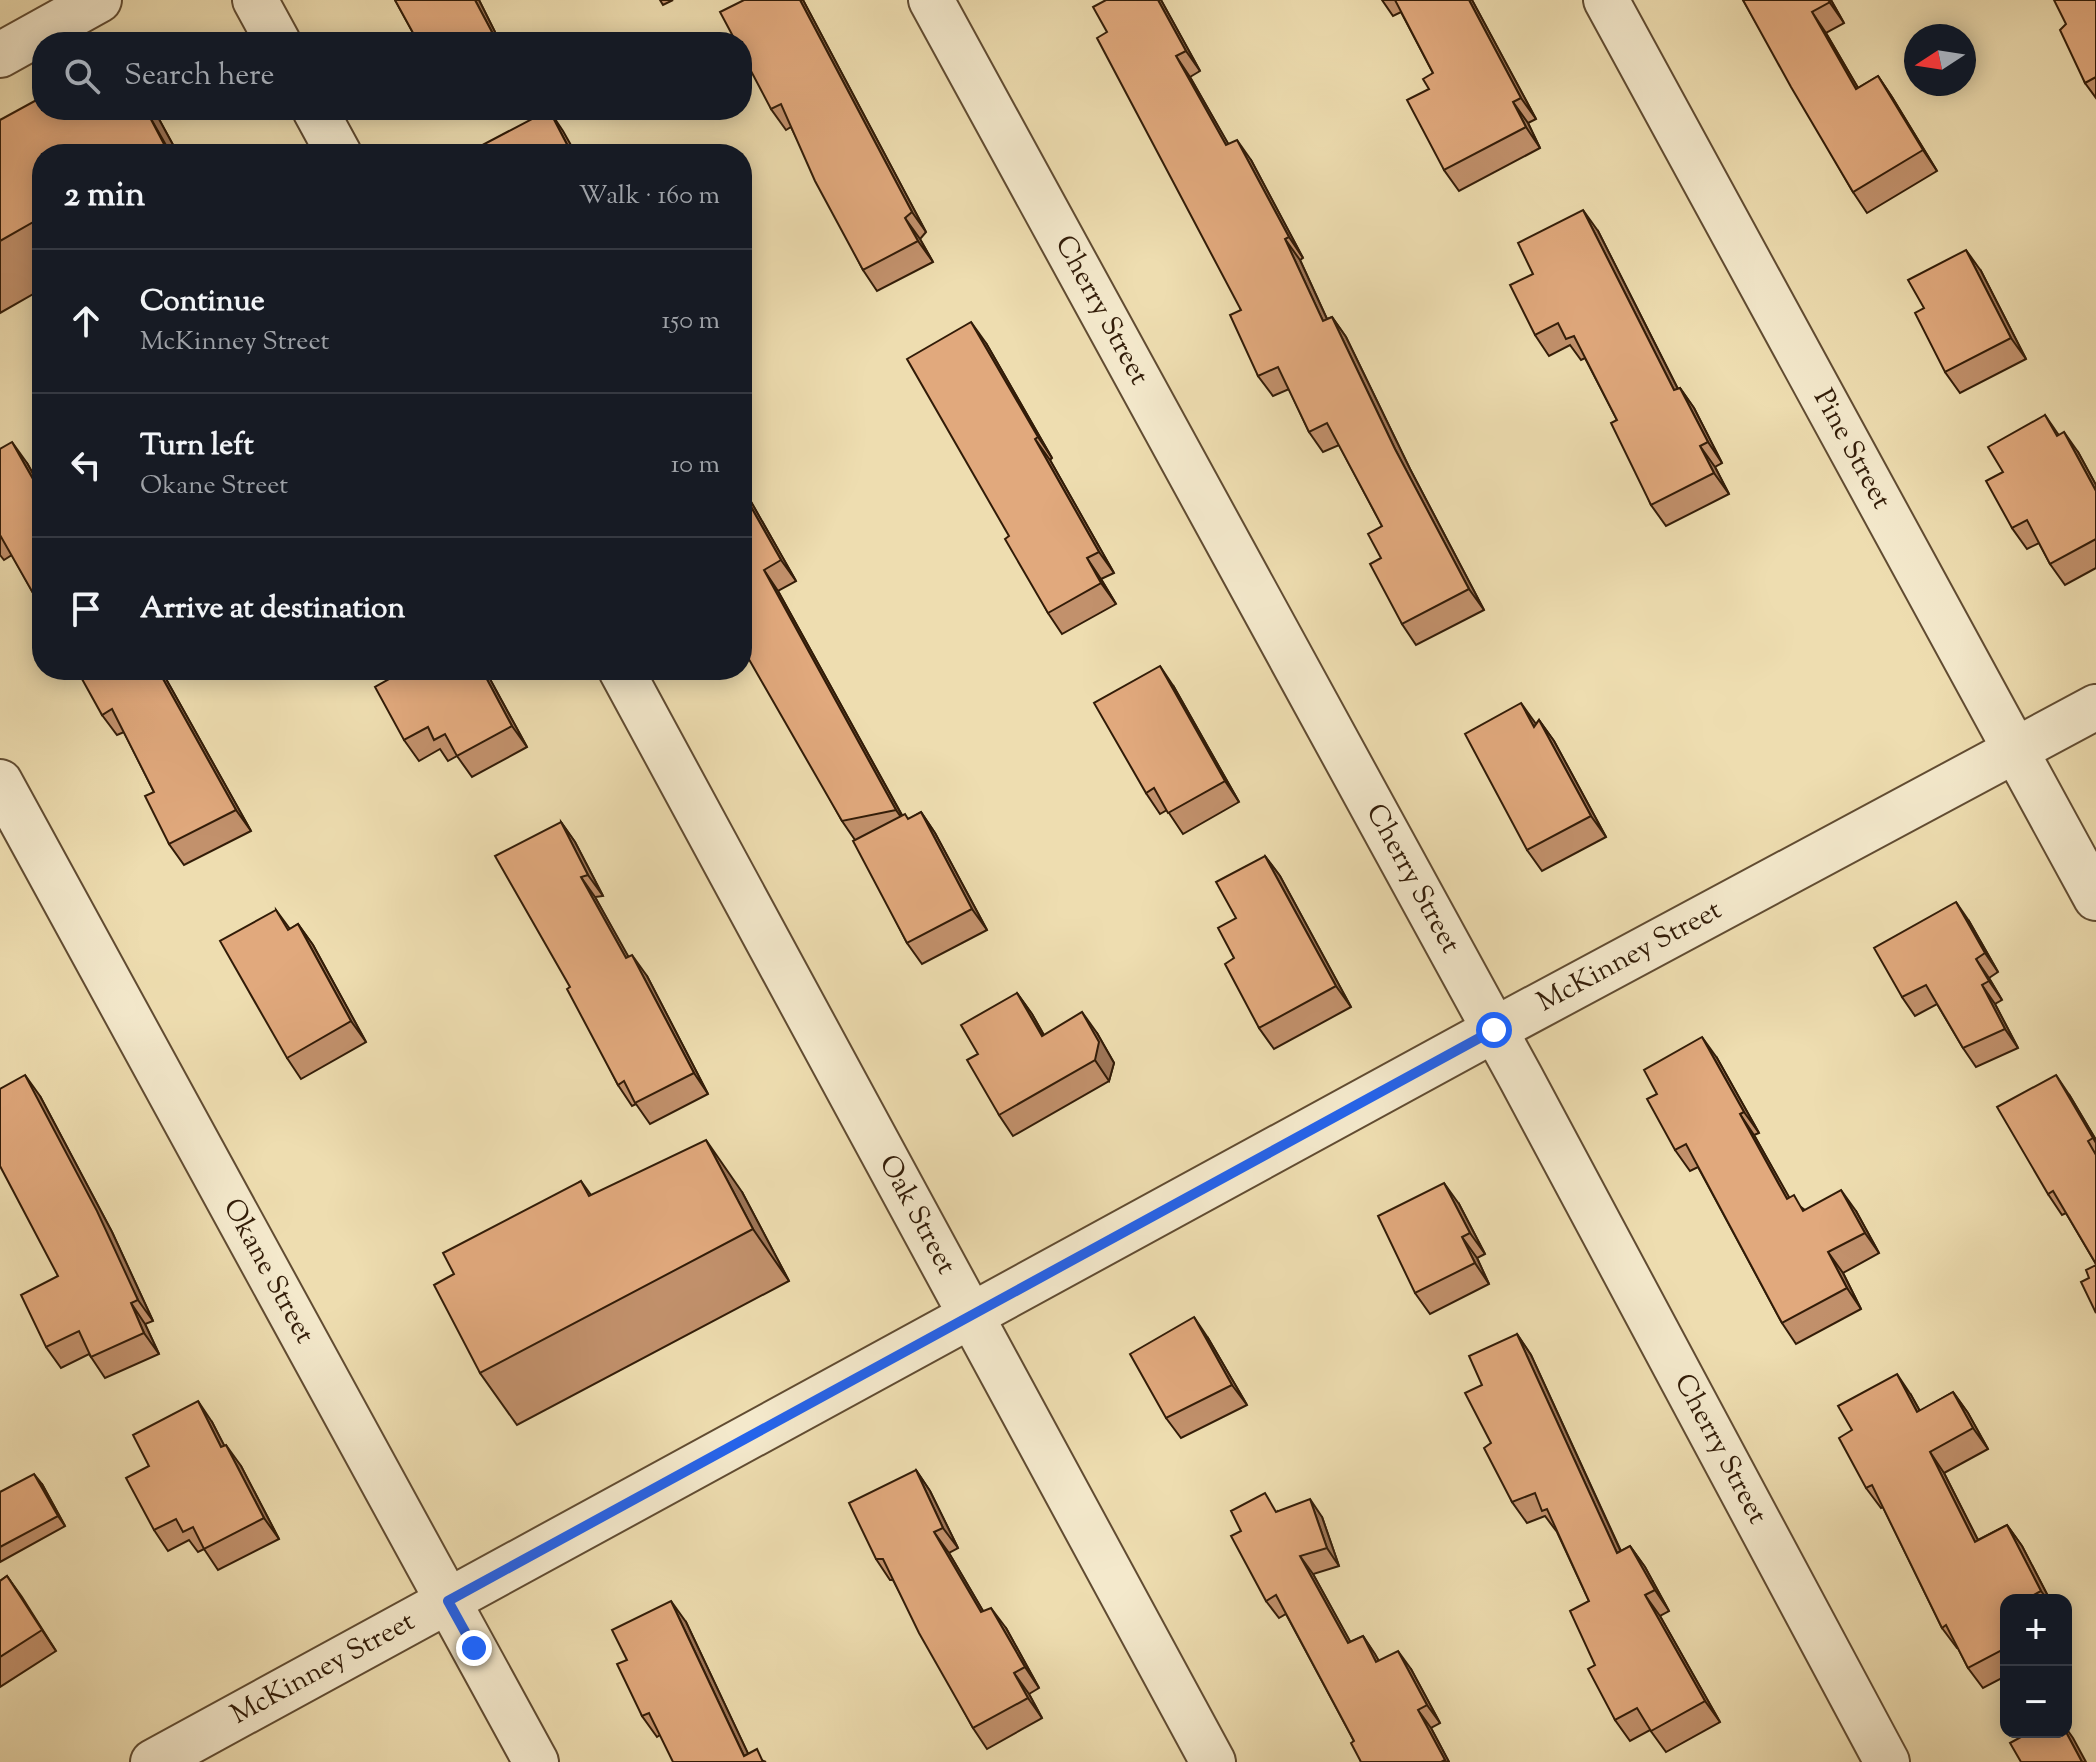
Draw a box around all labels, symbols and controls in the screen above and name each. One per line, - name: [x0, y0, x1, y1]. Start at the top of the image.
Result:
- north arrow: [1904, 24, 1976, 96]
- search box: [32, 32, 752, 120]
- icon: search: [60, 54, 104, 98]
- text: Search here: [124, 55, 274, 98]
- text: 2 min: [64, 172, 145, 221]
- text: Walk · 160 m: [579, 178, 720, 215]
- street label: Cherry Street: [1044, 228, 1158, 393]
- text: Continue: [140, 281, 265, 324]
- icon: ahead: [64, 299, 108, 343]
- text: 150 m: [661, 303, 720, 340]
- text: McKinney Street: [140, 324, 329, 361]
- street label: Pine Street: [1802, 382, 1900, 517]
- text: Turn left: [140, 425, 254, 468]
- icon: left: [64, 443, 108, 487]
- text: 10 m: [671, 447, 720, 484]
- text: Okane Street: [140, 468, 288, 505]
- icon: arrive: [64, 587, 108, 631]
- text: Arrive at destination: [140, 588, 405, 631]
- street label: Cherry Street: [1355, 797, 1469, 961]
- street label: McKinney Street: [1531, 891, 1730, 1023]
- route start: [1476, 1012, 1512, 1048]
- street label: Oak Street: [868, 1148, 965, 1282]
- street label: Okane Street: [212, 1192, 324, 1352]
- street label: Cherry Street: [1663, 1367, 1776, 1532]
- map controls: [2000, 1594, 2072, 1738]
- button: +: [2000, 1594, 2072, 1666]
- street label: McKinney Street: [224, 1602, 423, 1735]
- route end: [456, 1630, 492, 1666]
- button: −: [2000, 1666, 2072, 1738]

